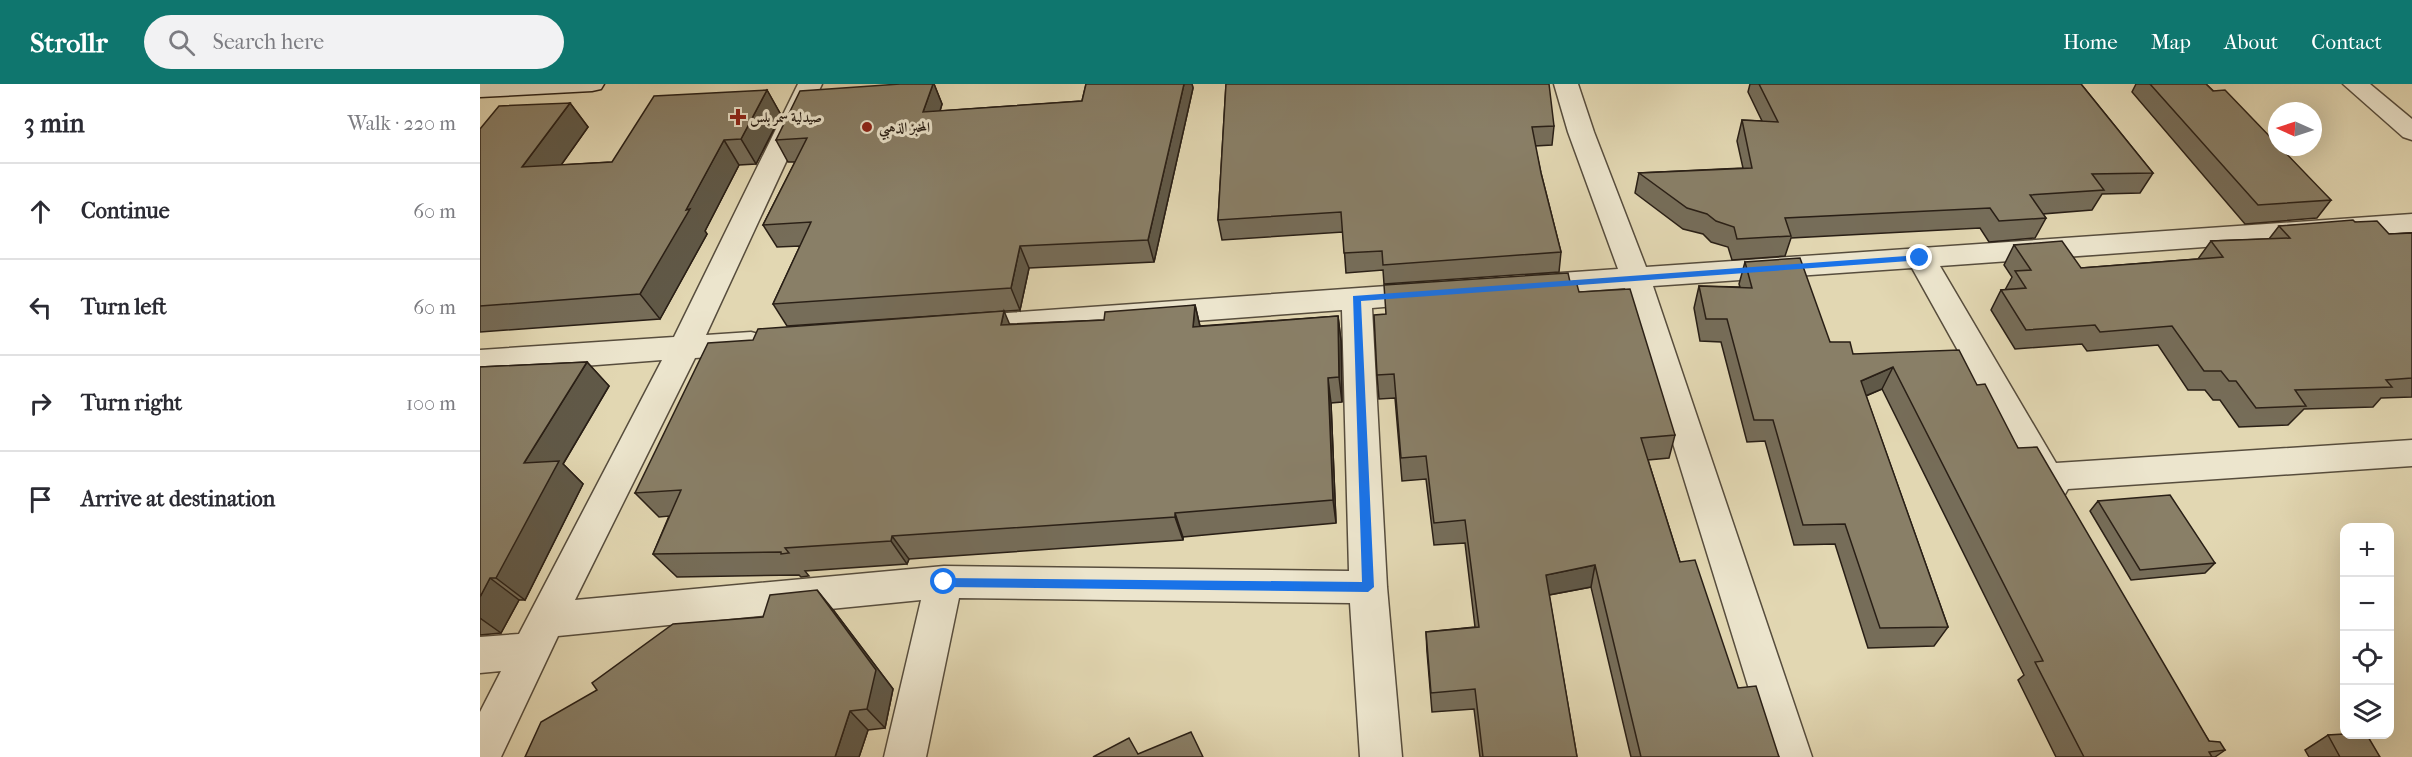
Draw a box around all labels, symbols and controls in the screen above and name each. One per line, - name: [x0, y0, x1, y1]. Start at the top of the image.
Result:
- search box: [144, 15, 564, 69]
- text: Strollr: [30, 26, 108, 59]
- icon: search: [165, 26, 198, 59]
- text: Search here: [213, 29, 324, 55]
- text: Home: [2063, 30, 2118, 54]
- text: Map: [2151, 30, 2191, 54]
- text: About: [2224, 30, 2278, 54]
- text: Contact: [2311, 30, 2382, 54]
- north arrow: [2268, 102, 2322, 156]
- text: 3 min: [24, 108, 85, 139]
- place label: صيدلية سمر بلس: [750, 109, 822, 127]
- marker: صيدلية سمر بلس: [731, 110, 745, 124]
- text: Walk · 220 m: [348, 112, 456, 135]
- place label: المخبز الذهبي: [879, 119, 930, 141]
- marker: المخبز الذهبي: [860, 120, 874, 134]
- icon: ahead: [24, 195, 57, 228]
- text: Continue: [81, 198, 170, 224]
- text: 60 m: [413, 200, 456, 223]
- route end: [1906, 244, 1932, 270]
- icon: left: [24, 291, 57, 324]
- text: Turn left: [81, 294, 167, 320]
- text: 60 m: [413, 296, 456, 319]
- icon: right: [24, 387, 57, 420]
- text: Turn right: [81, 390, 182, 416]
- text: 100 m: [406, 392, 456, 415]
- icon: arrive: [24, 483, 57, 516]
- text: Arrive at destination: [81, 486, 275, 512]
- map controls: [2340, 523, 2394, 739]
- button: +: [2340, 523, 2394, 577]
- route start: [930, 568, 956, 594]
- button: −: [2340, 577, 2394, 631]
- button: locate: [2340, 631, 2394, 685]
- button: layers: [2340, 685, 2394, 739]

